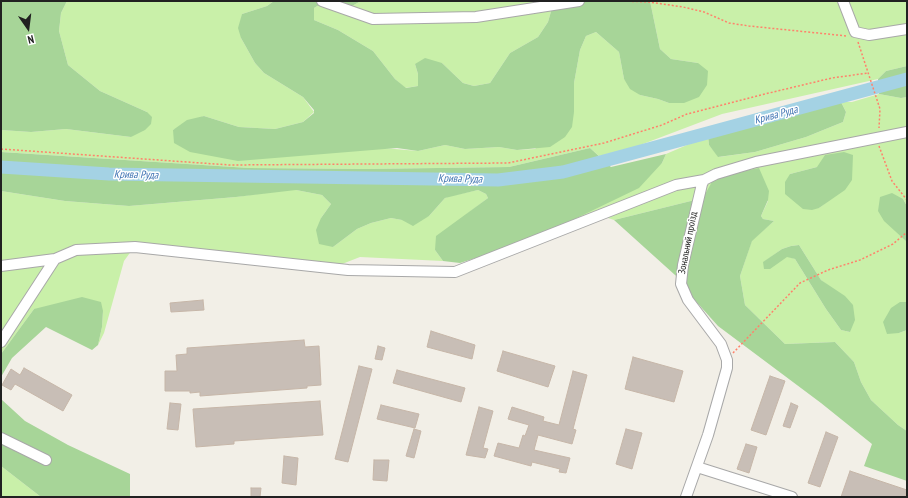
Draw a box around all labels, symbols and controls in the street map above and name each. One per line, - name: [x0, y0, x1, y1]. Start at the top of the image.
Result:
- north arrow: [8, 8, 48, 48]
- text: N: [26, 32, 35, 47]
- water label: Крива Руда: [753, 103, 799, 127]
- water label: Крива Руда: [114, 168, 158, 182]
- water label: Крива Руда: [438, 172, 482, 186]
- street label: Зональний проїзд: [676, 211, 700, 275]

